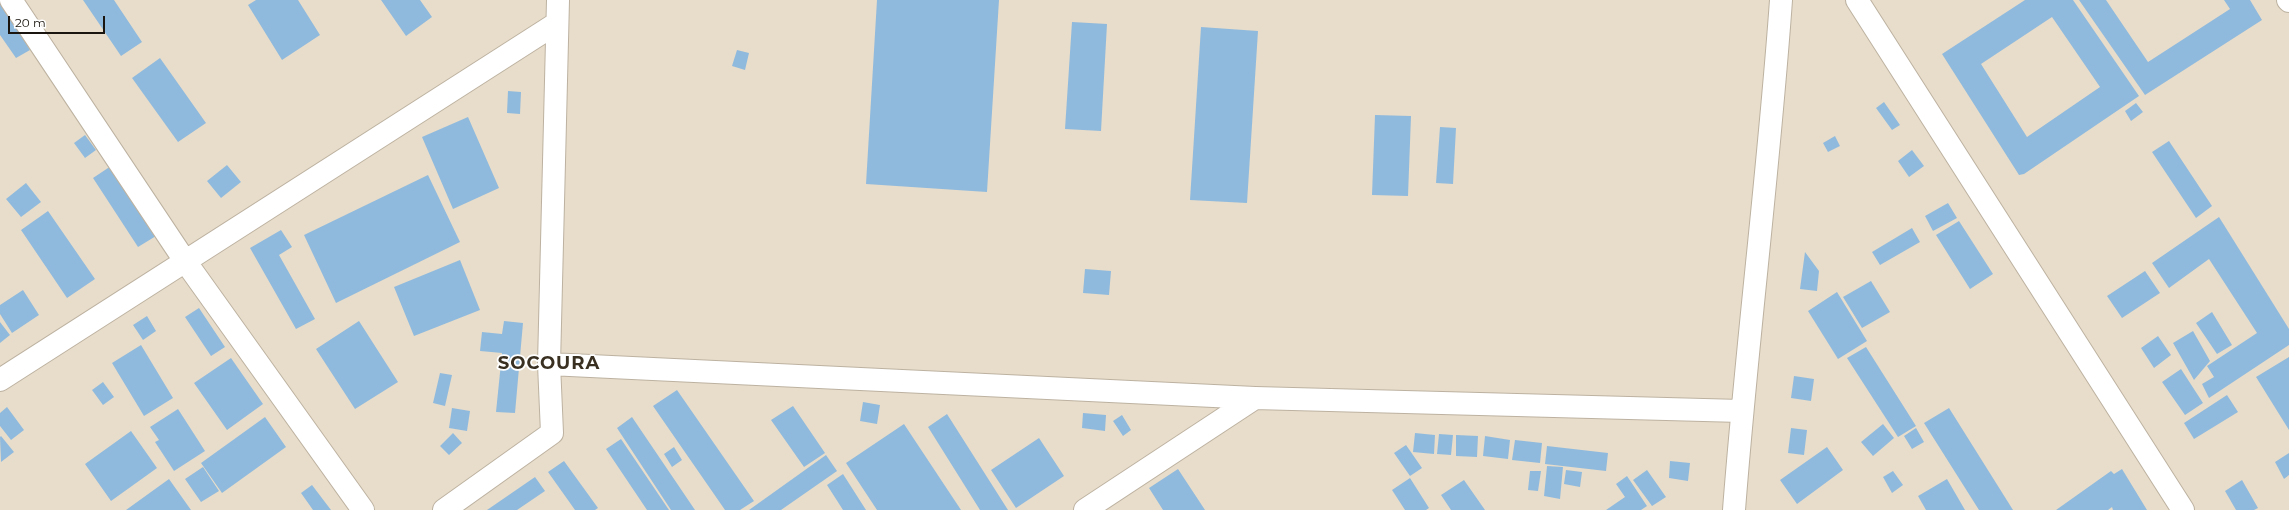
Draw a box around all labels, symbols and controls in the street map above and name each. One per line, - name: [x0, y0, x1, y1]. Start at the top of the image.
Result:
- scale bar: [10, 8, 107, 34]
- text: 20 m: [15, 15, 46, 30]
- district label: SOCOURA: [498, 353, 600, 375]

